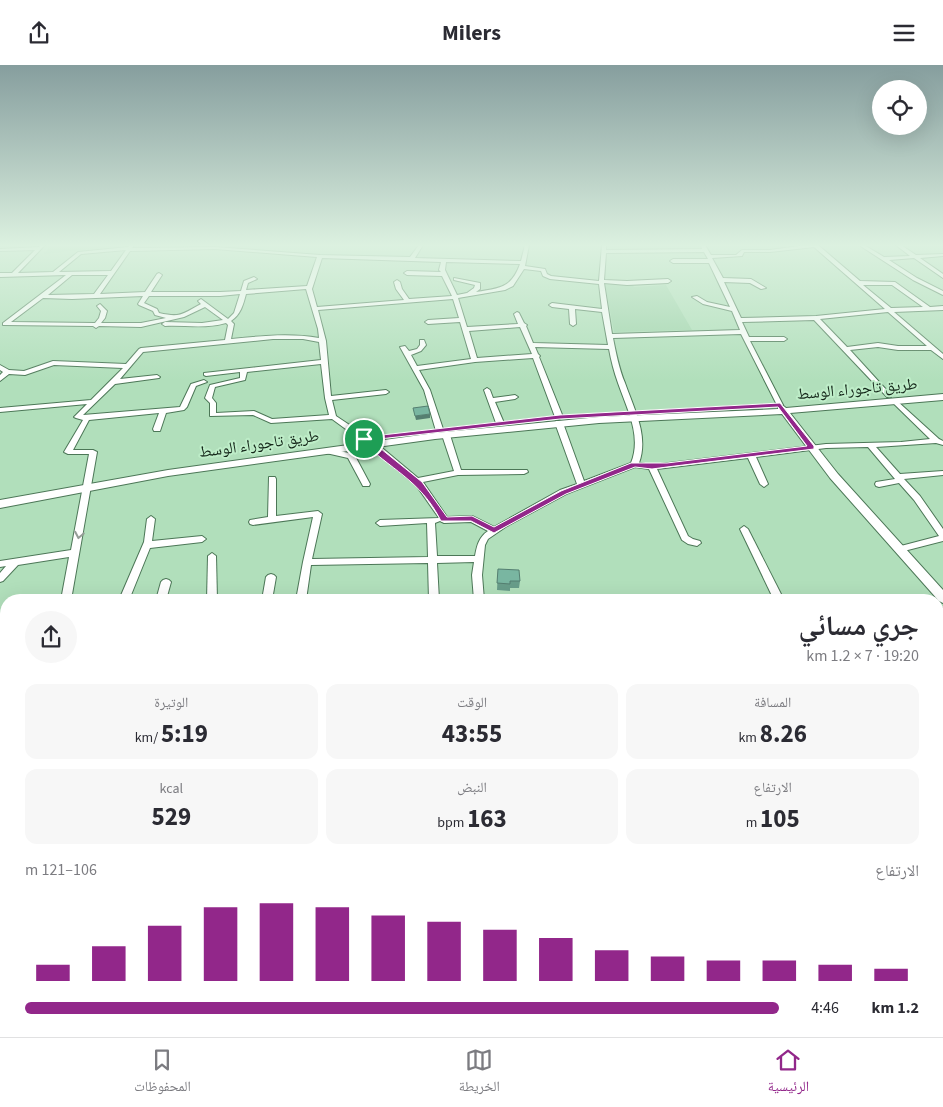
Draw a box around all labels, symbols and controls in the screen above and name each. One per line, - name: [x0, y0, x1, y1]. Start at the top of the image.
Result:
- text: Milers: [442, 17, 501, 49]
- icon: share: [25, 19, 53, 47]
- icon: menu: [890, 19, 918, 47]
- map controls: [872, 80, 927, 135]
- button: locate: [872, 80, 927, 135]
- street label: طريق تاجوراء الوسط: [796, 373, 918, 405]
- pin: [343, 418, 385, 460]
- street label: طريق تاجوراء الوسط: [198, 425, 320, 463]
- icon: arrive: [350, 425, 378, 453]
- one-way arrow: [74, 531, 85, 539]
- text: جري مسائي: [799, 606, 919, 646]
- button: share: [25, 611, 77, 663]
- text: 19:20 · 7 × 1.2 km: [806, 645, 919, 667]
- text: الوتيرة: [154, 693, 188, 713]
- text: الوقت: [457, 693, 487, 713]
- text: المسافة: [754, 693, 791, 713]
- text: 5:19: [161, 716, 208, 752]
- text: 43:55: [442, 716, 502, 752]
- text: 8.26: [760, 716, 807, 752]
- text: /km: [135, 728, 161, 748]
- text: km: [738, 728, 760, 748]
- text: النبض: [457, 778, 487, 798]
- text: الارتفاع: [754, 778, 792, 798]
- text: kcal: [160, 779, 183, 799]
- text: 529: [152, 799, 191, 835]
- text: 163: [467, 801, 507, 837]
- text: 105: [760, 801, 800, 837]
- text: bpm: [437, 813, 467, 833]
- text: m: [746, 813, 760, 833]
- text: 106–121 m: [25, 859, 97, 881]
- text: الارتفاع: [875, 860, 919, 882]
- text: 4:46: [811, 997, 839, 1019]
- text: 1.2 km: [872, 997, 919, 1019]
- tab: المحفوظات: [134, 1046, 191, 1100]
- tab: الخريطة: [459, 1046, 500, 1100]
- tab: الرئيسية: [768, 1046, 809, 1100]

